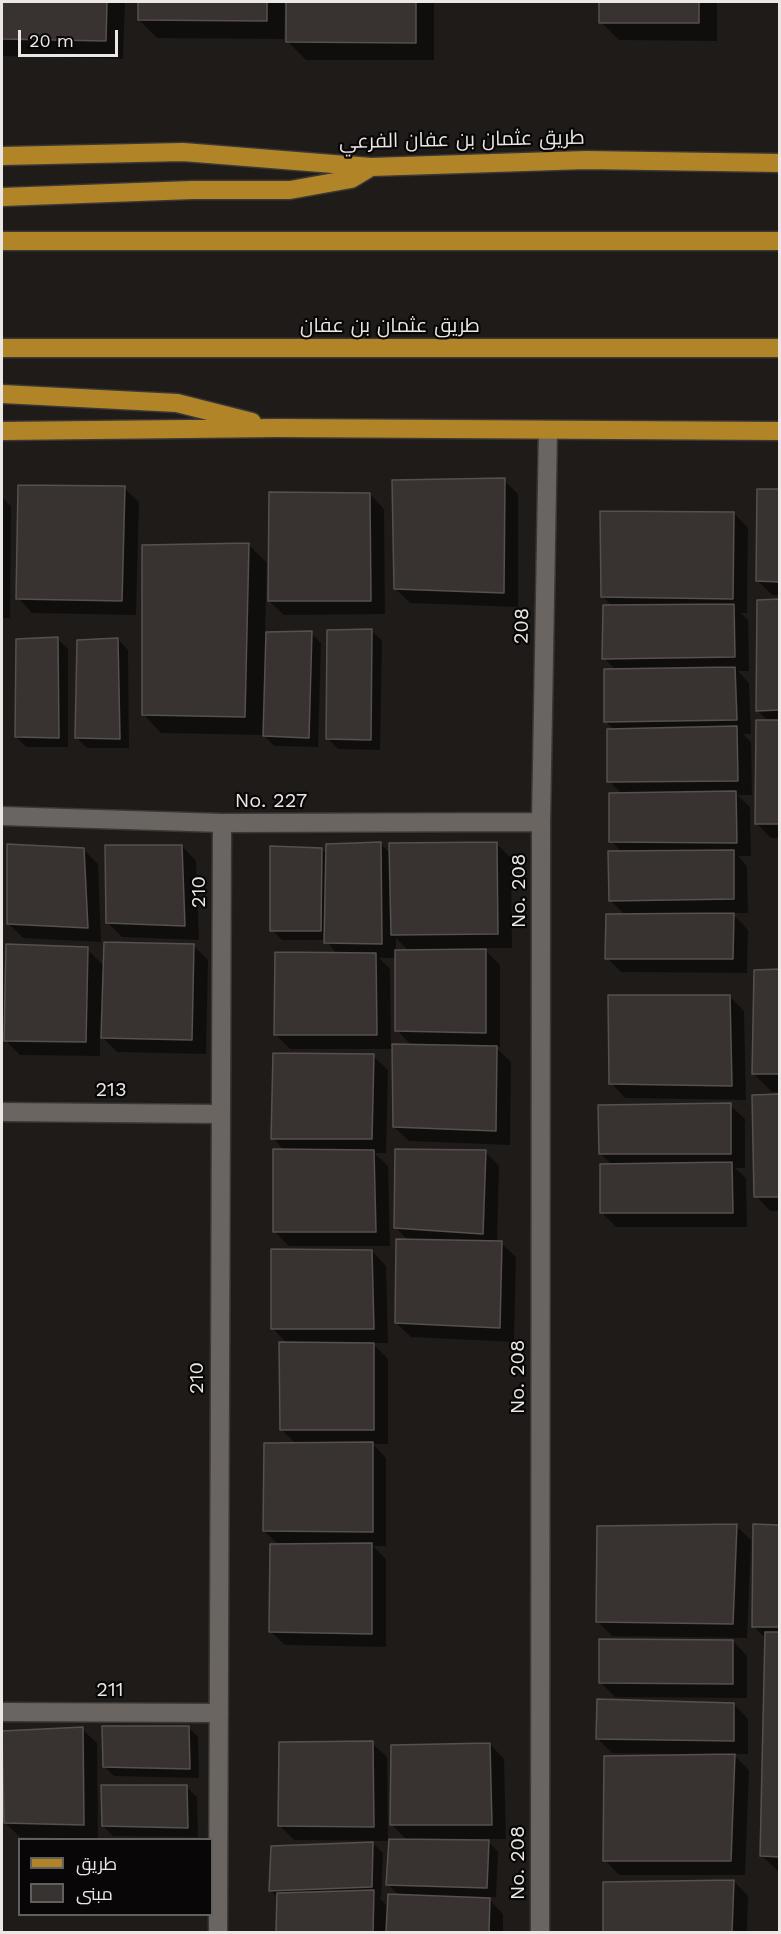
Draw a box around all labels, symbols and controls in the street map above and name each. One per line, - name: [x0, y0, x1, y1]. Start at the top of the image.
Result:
- scale bar: [21, 18, 122, 56]
- text: 20 m: [29, 30, 74, 51]
- street label: طريق عثمان بن عفان الفرعي: [339, 126, 585, 154]
- street label: طريق عثمان بن عفان: [300, 314, 480, 338]
- street label: 208: [510, 608, 534, 644]
- street label: No. 227: [235, 789, 307, 813]
- street label: No. 208: [507, 854, 531, 928]
- street label: 210: [187, 876, 211, 908]
- street label: 213: [95, 1078, 127, 1102]
- street label: No. 208: [506, 1340, 530, 1414]
- street label: 210: [185, 1362, 209, 1394]
- street label: 211: [96, 1678, 124, 1702]
- street label: No. 208: [506, 1826, 530, 1900]
- legend: [18, 1838, 213, 1916]
- text: طريق: [76, 1853, 117, 1874]
- text: مبنى: [76, 1883, 113, 1904]

